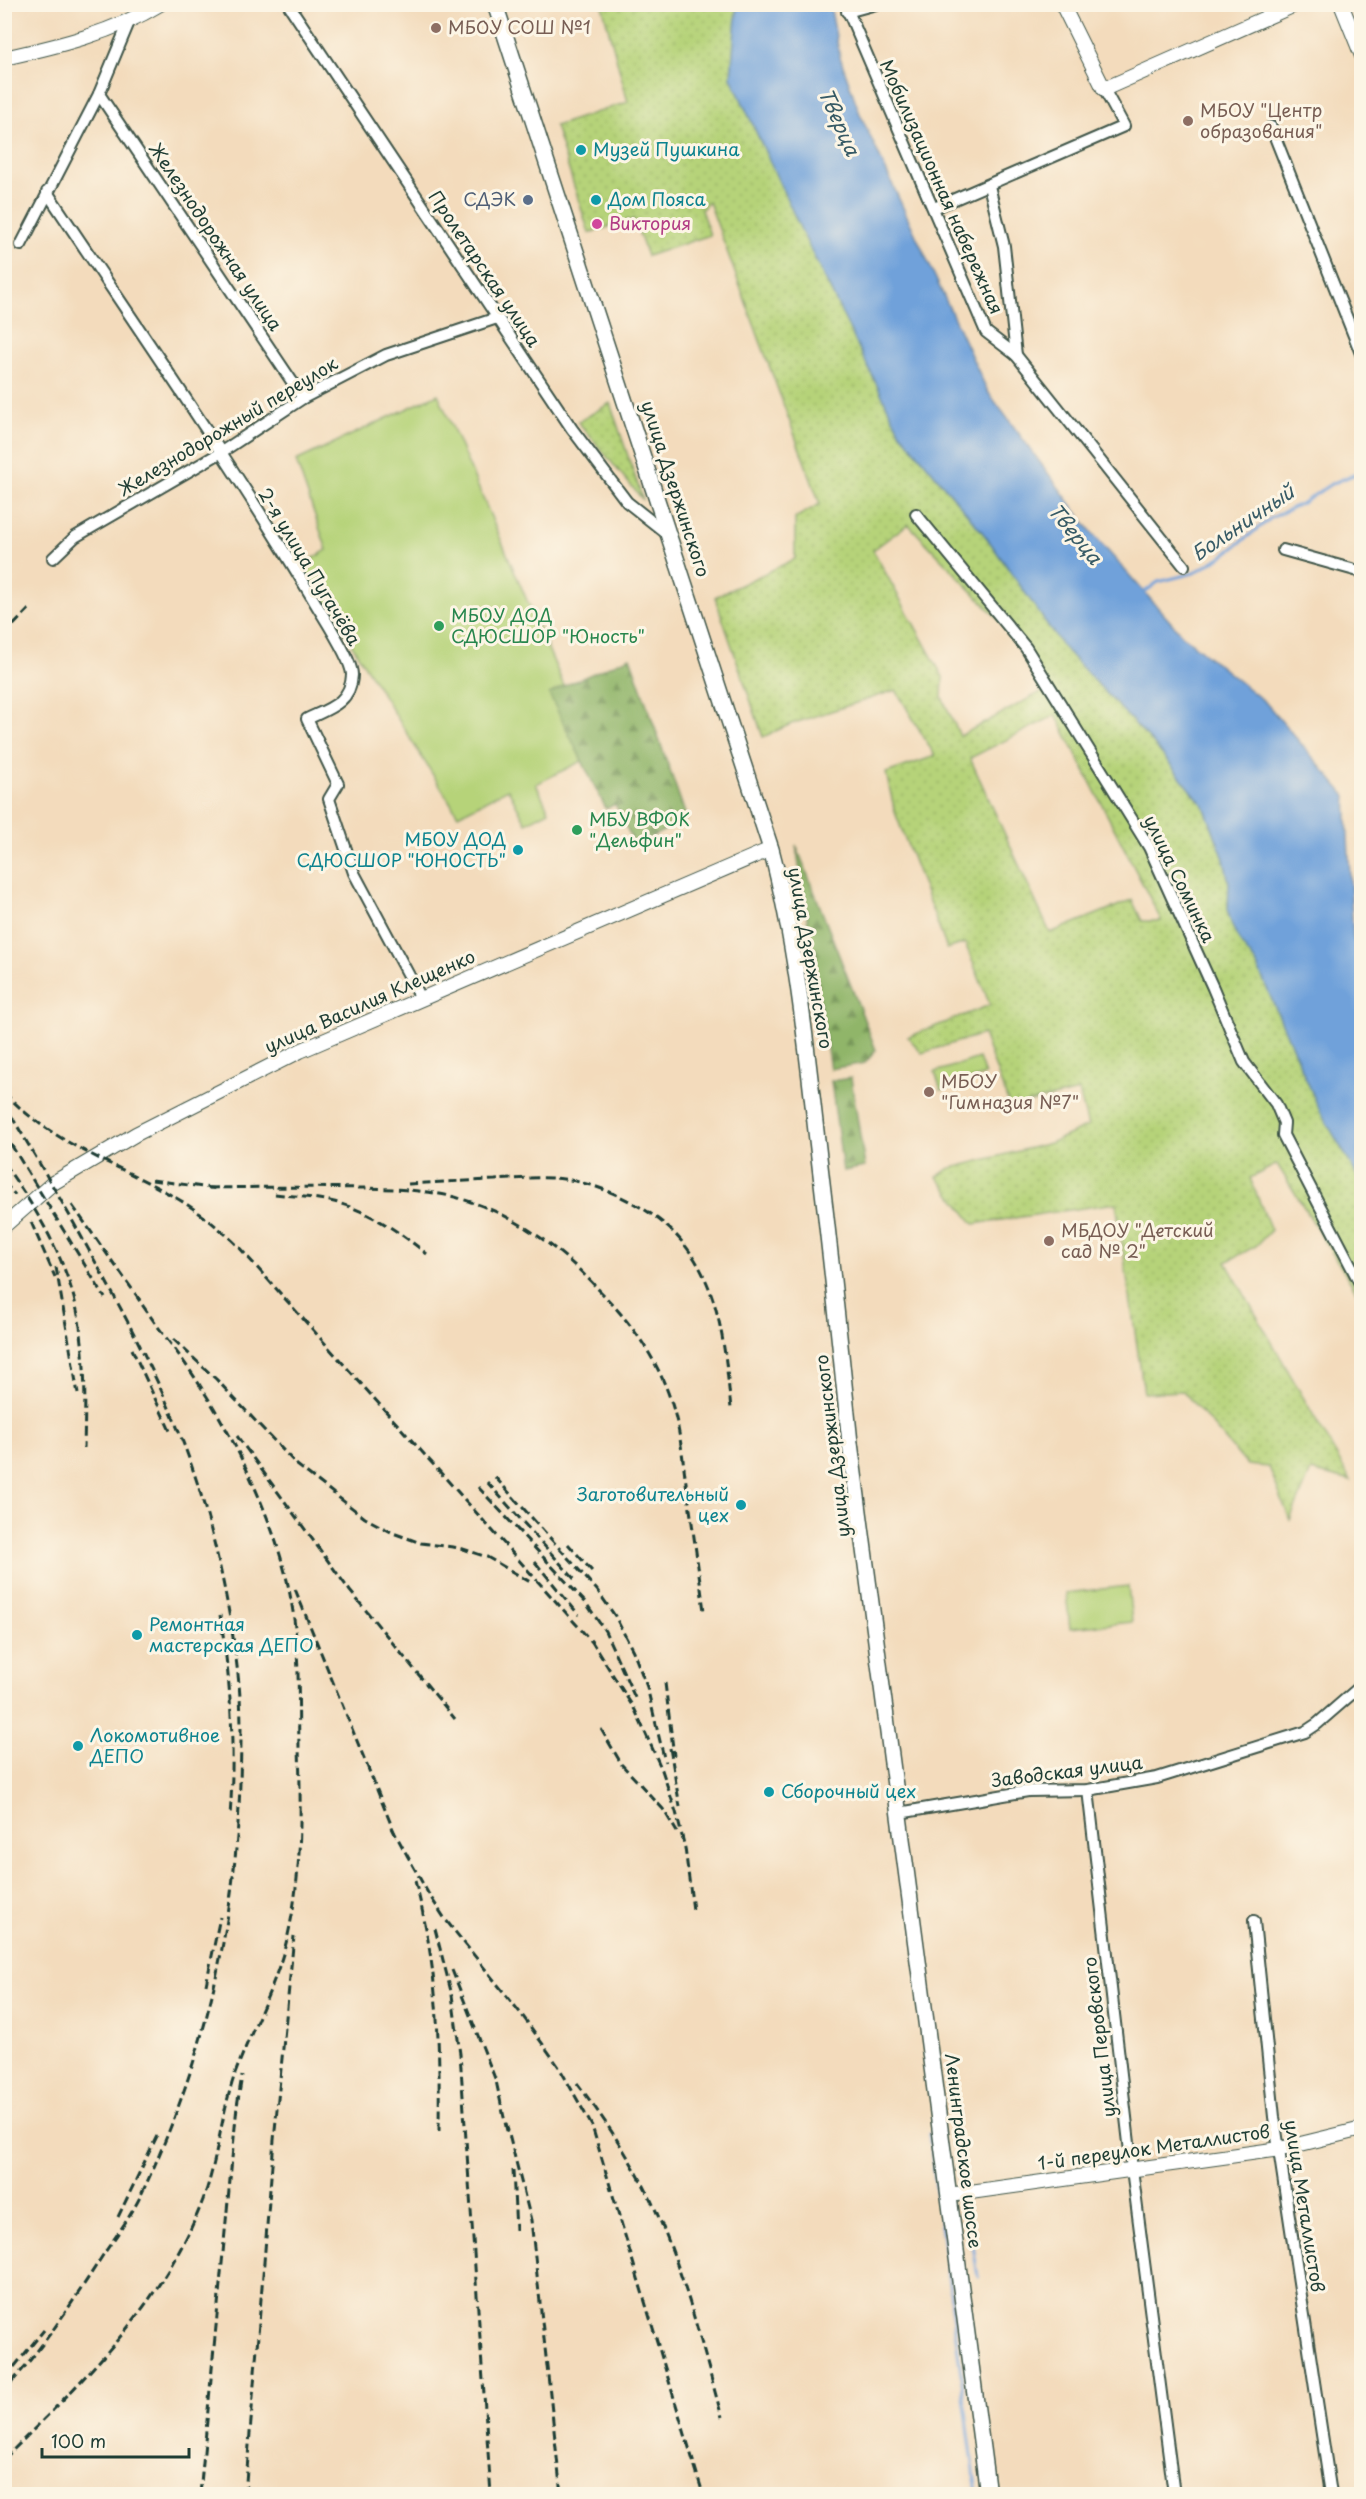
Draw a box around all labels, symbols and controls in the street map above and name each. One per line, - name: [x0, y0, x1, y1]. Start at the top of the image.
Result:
- place label: МБОУ СОШ №1: [448, 13, 591, 40]
- marker: МБОУ СОШ №1: [429, 21, 443, 35]
- street label: Мобилизационная набережная: [874, 55, 1011, 318]
- water label: Тверца: [812, 83, 868, 161]
- place label: МБОУ "Центр образования": [1200, 96, 1323, 144]
- marker: МБОУ "Центр образования": [1181, 114, 1195, 128]
- place label: Музей Пушкина: [593, 135, 740, 162]
- street label: Железнодорожная улица: [143, 137, 290, 336]
- marker: Музей Пушкина: [574, 143, 588, 157]
- street label: Пролетарская улица: [423, 184, 548, 352]
- place label: СДЭК: [463, 185, 516, 212]
- place label: Дом Пояса: [607, 185, 706, 212]
- marker: СДЭК: [521, 193, 535, 207]
- marker: Дом Пояса: [589, 193, 603, 207]
- place label: Виктория: [609, 209, 691, 236]
- marker: Виктория: [590, 217, 604, 231]
- street label: Железнодорожный переулок: [112, 349, 342, 502]
- street label: улица Дзержинского: [635, 397, 718, 580]
- water label: Больничный: [1185, 475, 1302, 568]
- street label: 2-я улица Пугачёва: [252, 482, 369, 651]
- water label: Тверца: [1042, 496, 1110, 571]
- place label: МБОУ ДОД СДЮСШОР "Юность": [451, 601, 645, 649]
- marker: МБОУ ДОД СДЮСШОР "Юность": [432, 619, 446, 633]
- place label: МБУ ВФОК "Дельфин": [589, 805, 690, 853]
- street label: улица Соминка: [1138, 810, 1223, 947]
- marker: МБУ ВФОК "Дельфин": [570, 823, 584, 837]
- place label: МБОУ ДОД СДЮСШОР "ЮНОСТЬ": [297, 825, 506, 873]
- marker: МБОУ ДОД СДЮСШОР "ЮНОСТЬ": [511, 843, 525, 857]
- street label: улица Дзержинского: [782, 865, 841, 1051]
- street label: улица Василия Клещенко: [260, 942, 479, 1059]
- place label: МБОУ "Гимназия №7": [941, 1067, 1079, 1115]
- marker: МБОУ "Гимназия №7": [922, 1085, 936, 1099]
- place label: МБДОУ "Детский сад № 2": [1061, 1216, 1214, 1264]
- marker: МБДОУ "Детский сад № 2": [1042, 1234, 1056, 1248]
- street label: улица Дзержинского: [807, 1353, 856, 1539]
- place label: Заготовительный цех: [577, 1480, 729, 1528]
- marker: Заготовительный цех: [734, 1498, 748, 1512]
- place label: Ремонтная мастерская ДЕПО: [149, 1610, 314, 1658]
- marker: Ремонтная мастерская ДЕПО: [130, 1628, 144, 1642]
- place label: Локомотивное ДЕПО: [89, 1721, 220, 1769]
- marker: Локомотивное ДЕПО: [71, 1739, 85, 1753]
- street label: Заводская улица: [990, 1748, 1145, 1793]
- place label: Сборочный цех: [781, 1777, 916, 1804]
- marker: Сборочный цех: [762, 1785, 776, 1799]
- street label: улица Перовского: [1075, 1955, 1122, 2119]
- street label: Ленинградское шоссе: [939, 2052, 990, 2250]
- street label: 1-й переулок Металлистов: [1036, 2117, 1272, 2176]
- street label: улица Металлистов: [1279, 2118, 1332, 2294]
- scale bar: [42, 2421, 189, 2459]
- text: 100 m: [51, 2427, 106, 2454]

